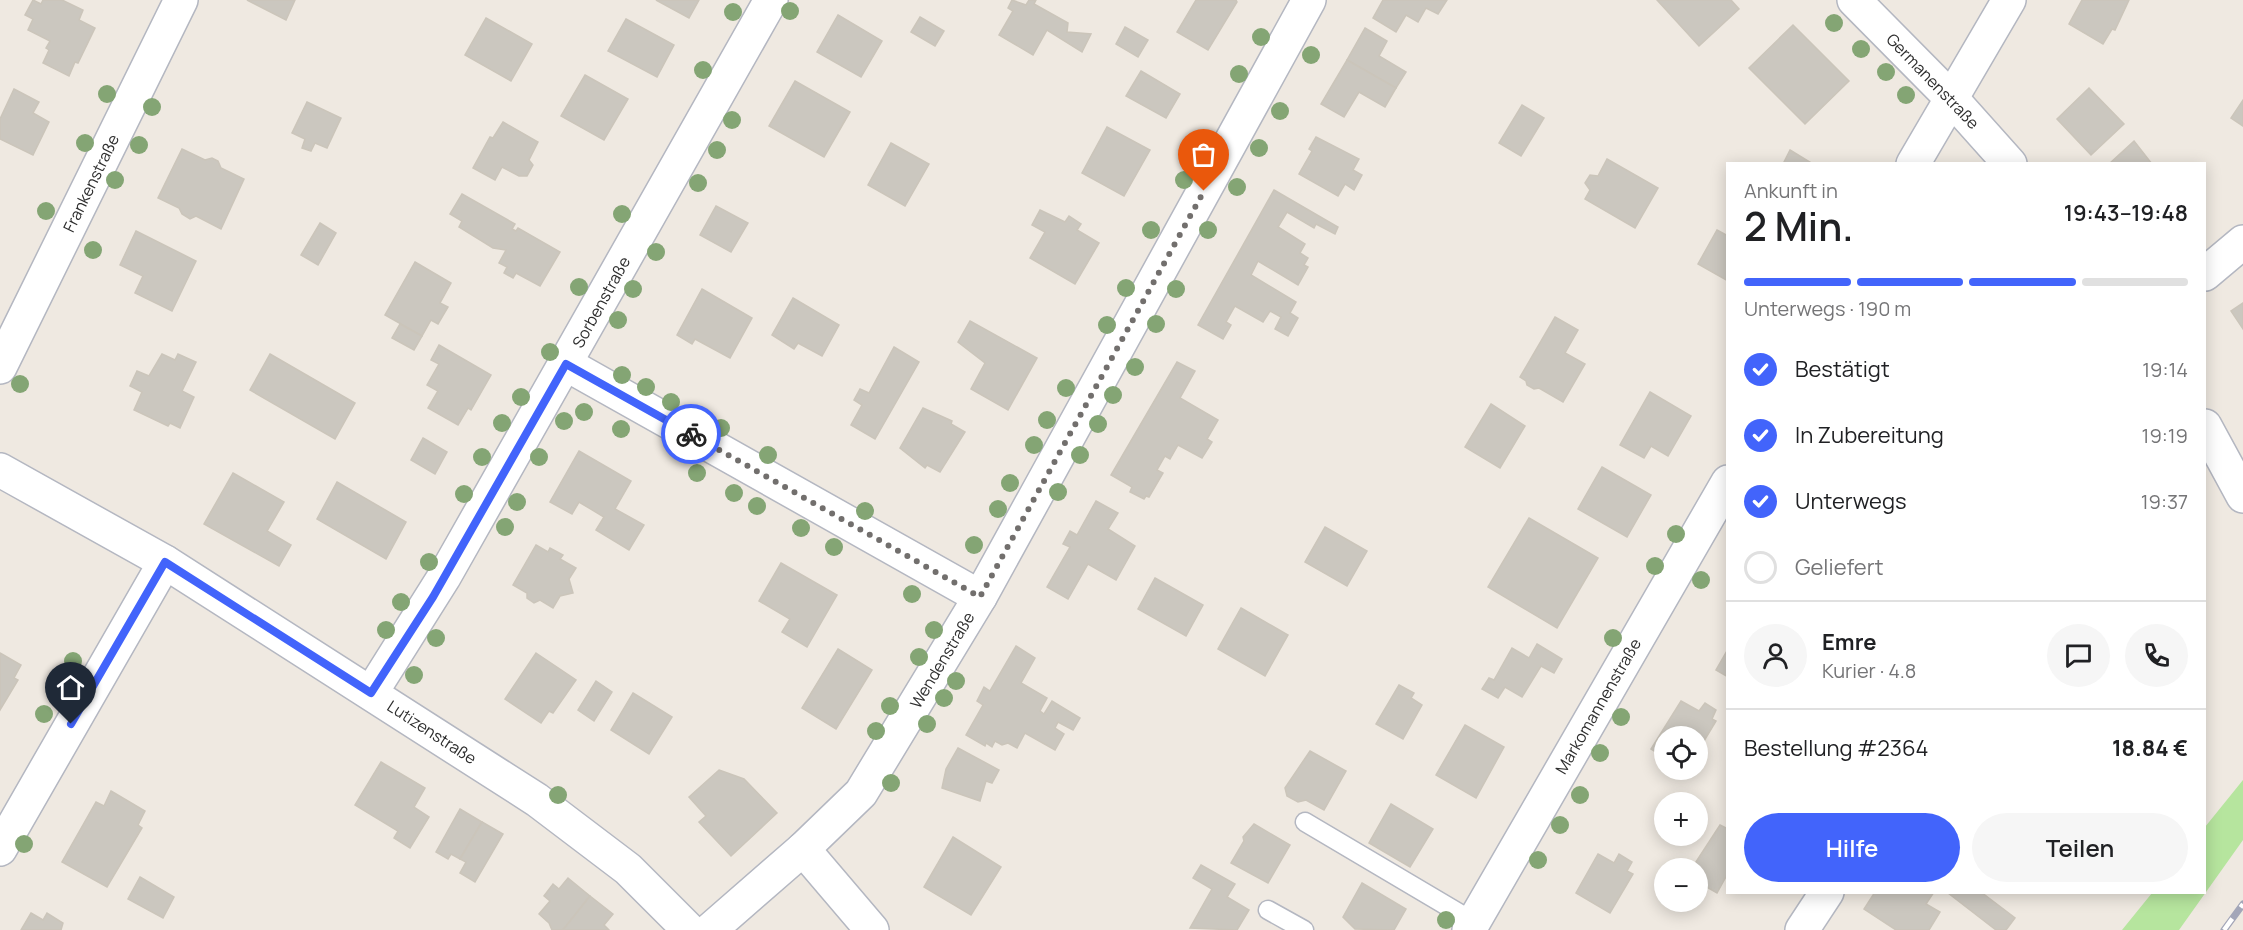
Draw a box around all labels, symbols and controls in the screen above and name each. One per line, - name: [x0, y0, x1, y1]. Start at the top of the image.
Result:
- street label: Germanenstraße: [1882, 28, 1984, 134]
- pin: [1178, 129, 1229, 191]
- street label: Frankenstraße: [58, 130, 124, 236]
- icon: bag: [1187, 138, 1220, 171]
- text: Ankunft in: [1744, 177, 1838, 204]
- text: 19:43–19:48: [2064, 198, 2188, 228]
- text: 2 Min.: [1744, 199, 1853, 253]
- street label: Sorbenstraße: [567, 252, 635, 352]
- text: Unterwegs · 190 m: [1744, 295, 1911, 322]
- icon: check: [1744, 353, 1777, 386]
- text: Bestätigt: [1795, 354, 1890, 384]
- text: 19:14: [2142, 356, 2188, 383]
- courier: [661, 404, 721, 464]
- icon: bike: [675, 418, 708, 451]
- icon: check: [1744, 419, 1777, 452]
- text: In Zubereitung: [1795, 420, 1944, 450]
- text: 19:19: [2142, 422, 2188, 449]
- icon: check: [1744, 485, 1777, 518]
- text: Unterwegs: [1795, 486, 1907, 516]
- text: 19:37: [2141, 488, 2188, 515]
- text: Geliefert: [1795, 552, 1883, 582]
- street label: Wendenstraße: [905, 608, 979, 712]
- button: person: [1744, 624, 1807, 687]
- button: chat: [2047, 624, 2110, 687]
- button: phone: [2125, 624, 2188, 687]
- text: Emre: [1822, 627, 1876, 657]
- street label: Markomannenstraße: [1550, 634, 1646, 778]
- text: Kurier · 4.8: [1822, 657, 1916, 684]
- pin: [45, 662, 96, 724]
- icon: home: [54, 671, 87, 704]
- street label: Lutizenstraße: [383, 695, 481, 769]
- map controls: [1654, 726, 1708, 912]
- button: locate: [1654, 726, 1708, 780]
- text: Bestellung #2364: [1744, 733, 1929, 763]
- text: 18.84 €: [2112, 733, 2188, 763]
- button: +: [1654, 792, 1708, 846]
- button: Hilfe: [1744, 813, 1960, 882]
- button: Teilen: [1972, 813, 2188, 882]
- button: −: [1654, 858, 1708, 912]

